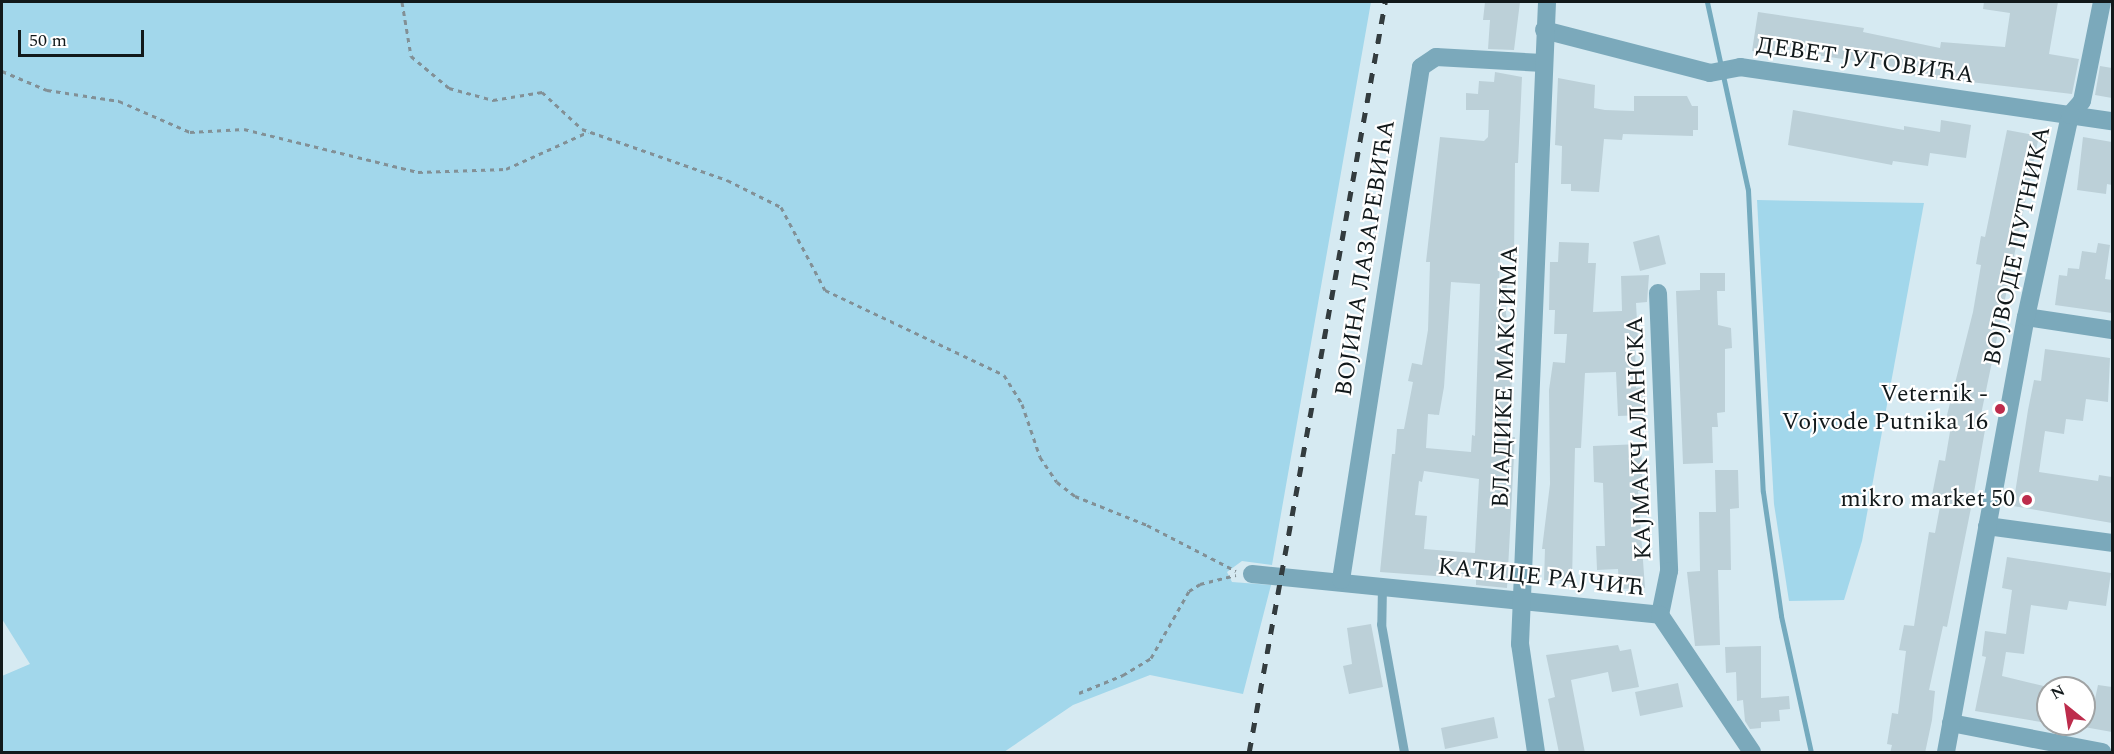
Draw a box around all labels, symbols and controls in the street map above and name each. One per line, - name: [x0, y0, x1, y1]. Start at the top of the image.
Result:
- scale bar: [21, 18, 147, 56]
- text: 50 m: [29, 27, 67, 54]
- street label: ДЕВЕТ ЈУГОВИЋА: [1754, 31, 1976, 91]
- street label: ВОЈИНА ЛАЗАРЕВИЋА: [1330, 118, 1402, 398]
- street label: ВОЈВОДЕ ПУТНИКА: [1979, 124, 2057, 368]
- street label: ВЛАДИКЕ МАКСИМА: [1487, 245, 1525, 509]
- street label: КАЈМАКЧАЛАНСКА: [1621, 316, 1659, 560]
- place label: Veternik - Vojvode Putnika 16: [1782, 381, 1988, 437]
- marker: Veternik - Vojvode Putnika 16: [1993, 402, 2007, 416]
- place label: mikro market 50: [1840, 486, 2015, 514]
- marker: mikro market 50: [2020, 493, 2034, 507]
- street label: КАТИЦЕ РАЈЧИЋ: [1436, 553, 1646, 603]
- north arrow: [2036, 676, 2096, 736]
- text: N: [2046, 678, 2070, 706]

